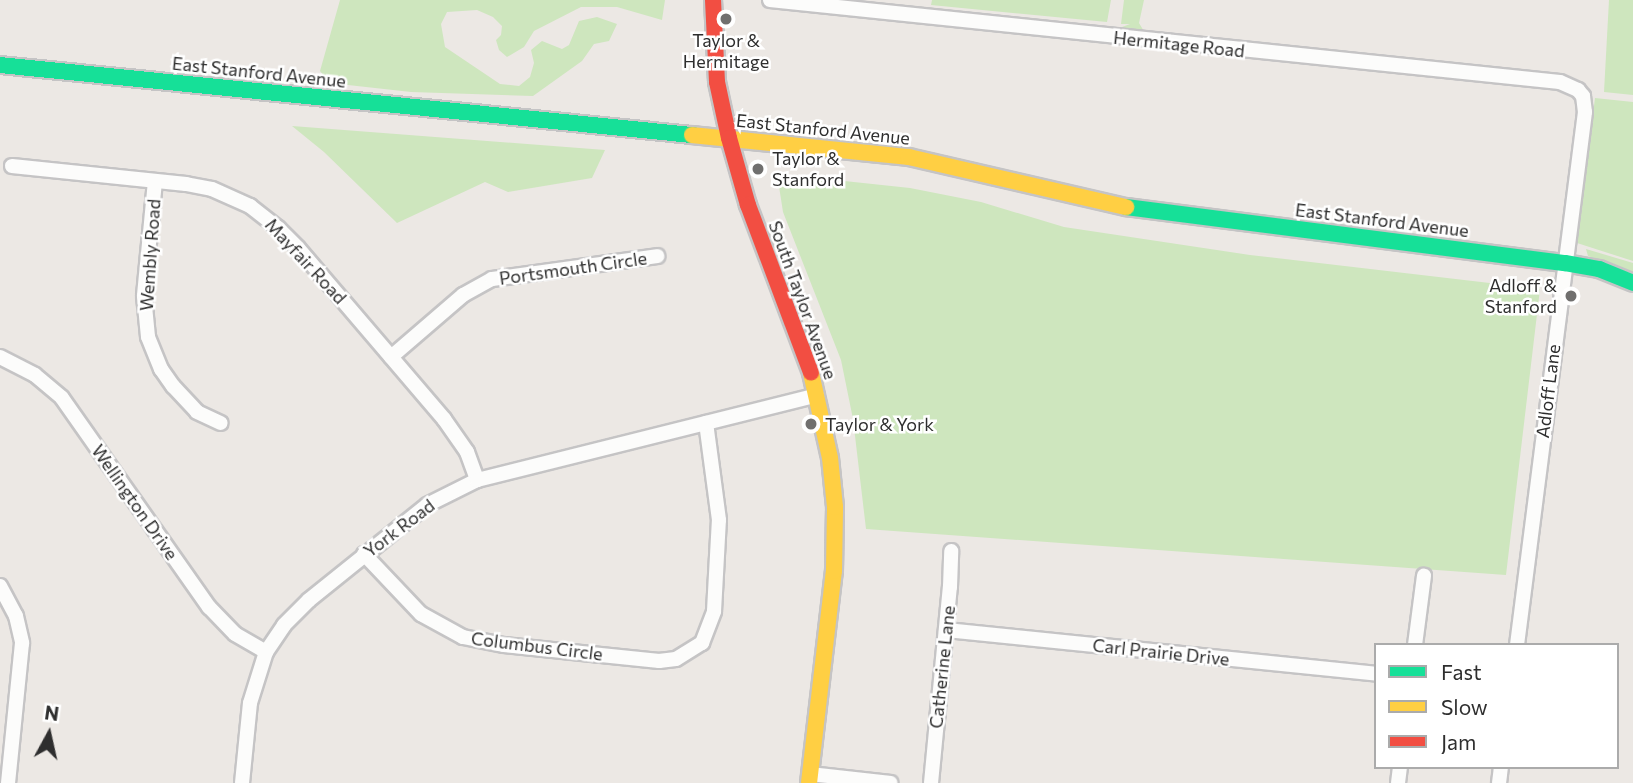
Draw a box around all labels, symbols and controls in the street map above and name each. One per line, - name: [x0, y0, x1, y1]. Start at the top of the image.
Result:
- marker: Taylor & Hermitage: [718, 11, 734, 27]
- street label: Hermitage Road: [1112, 26, 1246, 62]
- place label: Taylor & Hermitage: [683, 30, 769, 72]
- street label: East Stanford Avenue: [171, 52, 347, 92]
- street label: East Stanford Avenue: [735, 109, 911, 149]
- place label: Taylor & Stanford: [772, 148, 844, 190]
- marker: Taylor & Stanford: [750, 161, 766, 177]
- street label: Wembly Road: [135, 198, 165, 312]
- street label: East Stanford Avenue: [1294, 199, 1470, 241]
- street label: Mayfair Road: [261, 214, 351, 308]
- street label: South Taylor Avenue: [764, 218, 842, 382]
- street label: Portsmouth Circle: [498, 247, 648, 289]
- place label: Adloff & Stanford: [1485, 275, 1557, 318]
- marker: Adloff & Stanford: [1563, 288, 1579, 304]
- street label: Adloff Lane: [1532, 343, 1564, 439]
- place label: Taylor & York: [825, 413, 934, 435]
- marker: Taylor & York: [803, 416, 819, 432]
- street label: Wellington Drive: [87, 440, 183, 564]
- street label: York Road: [359, 494, 439, 562]
- street label: Catherine Lane: [925, 604, 959, 730]
- street label: Columbus Circle: [470, 627, 604, 665]
- street label: Carl Prairie Drive: [1091, 634, 1231, 670]
- legend: [1374, 643, 1619, 769]
- text: Fast: [1441, 659, 1482, 684]
- text: Slow: [1441, 694, 1488, 719]
- north arrow: [14, 699, 84, 769]
- text: N: [43, 700, 61, 725]
- text: Jam: [1441, 729, 1476, 754]

